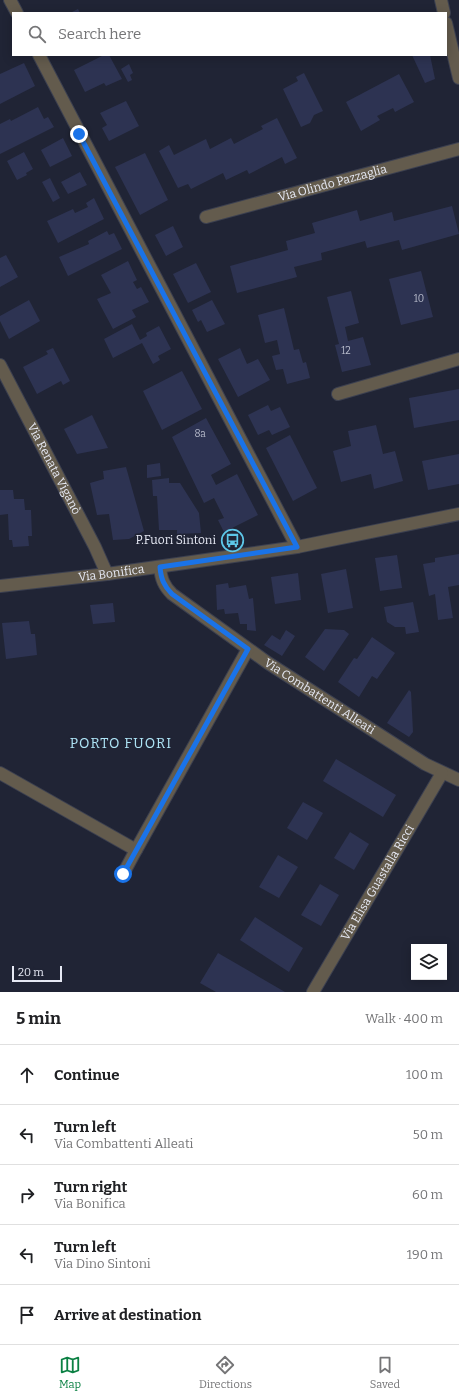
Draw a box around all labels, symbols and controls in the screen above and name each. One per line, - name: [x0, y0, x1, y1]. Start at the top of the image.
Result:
- search box: [12, 12, 447, 56]
- icon: search: [26, 23, 48, 45]
- text: Search here: [58, 25, 141, 43]
- route end: [70, 125, 88, 143]
- street label: Via Olindo Pazzaglia: [277, 162, 389, 204]
- house number: 10: [414, 293, 424, 305]
- house number: 12: [341, 345, 351, 357]
- street label: Via Renata Viganò: [25, 421, 84, 517]
- house number: 8a: [194, 428, 206, 440]
- bus stop icon: P.Fuori Sintoni: [219, 527, 245, 553]
- place label: P.Fuori Sintoni: [136, 533, 216, 547]
- street label: Via Bonifica: [78, 562, 146, 584]
- street label: Via Combattenti Alleati: [262, 655, 378, 737]
- district label: PORTO FUORI: [70, 735, 172, 752]
- street label: Via Elisa Guastalla Ricci: [338, 822, 417, 943]
- route start: [114, 865, 132, 883]
- map controls: [411, 944, 447, 980]
- button: layers: [411, 944, 447, 980]
- scale bar: [12, 964, 62, 983]
- text: 20 m: [18, 966, 44, 979]
- text: 5 min: [16, 1008, 61, 1029]
- text: Walk · 400 m: [365, 1011, 443, 1026]
- icon: ahead: [16, 1064, 38, 1086]
- text: Continue: [54, 1066, 120, 1084]
- text: 100 m: [406, 1067, 443, 1082]
- text: Turn left: [54, 1118, 116, 1136]
- icon: left: [16, 1124, 38, 1146]
- text: 50 m: [413, 1127, 443, 1142]
- text: Via Combattenti Alleati: [54, 1136, 193, 1151]
- text: Turn right: [54, 1178, 127, 1196]
- icon: right: [16, 1184, 38, 1206]
- text: 60 m: [412, 1187, 443, 1202]
- text: Via Bonifica: [54, 1196, 126, 1211]
- text: Turn left: [54, 1238, 116, 1256]
- icon: left: [16, 1244, 38, 1266]
- text: 190 m: [407, 1247, 443, 1262]
- text: Via Dino Sintoni: [54, 1256, 151, 1271]
- icon: arrive: [16, 1304, 38, 1326]
- text: Arrive at destination: [54, 1306, 201, 1324]
- tab: Map: [59, 1354, 81, 1391]
- tab: Directions: [199, 1354, 252, 1391]
- tab: Saved: [370, 1354, 400, 1391]

